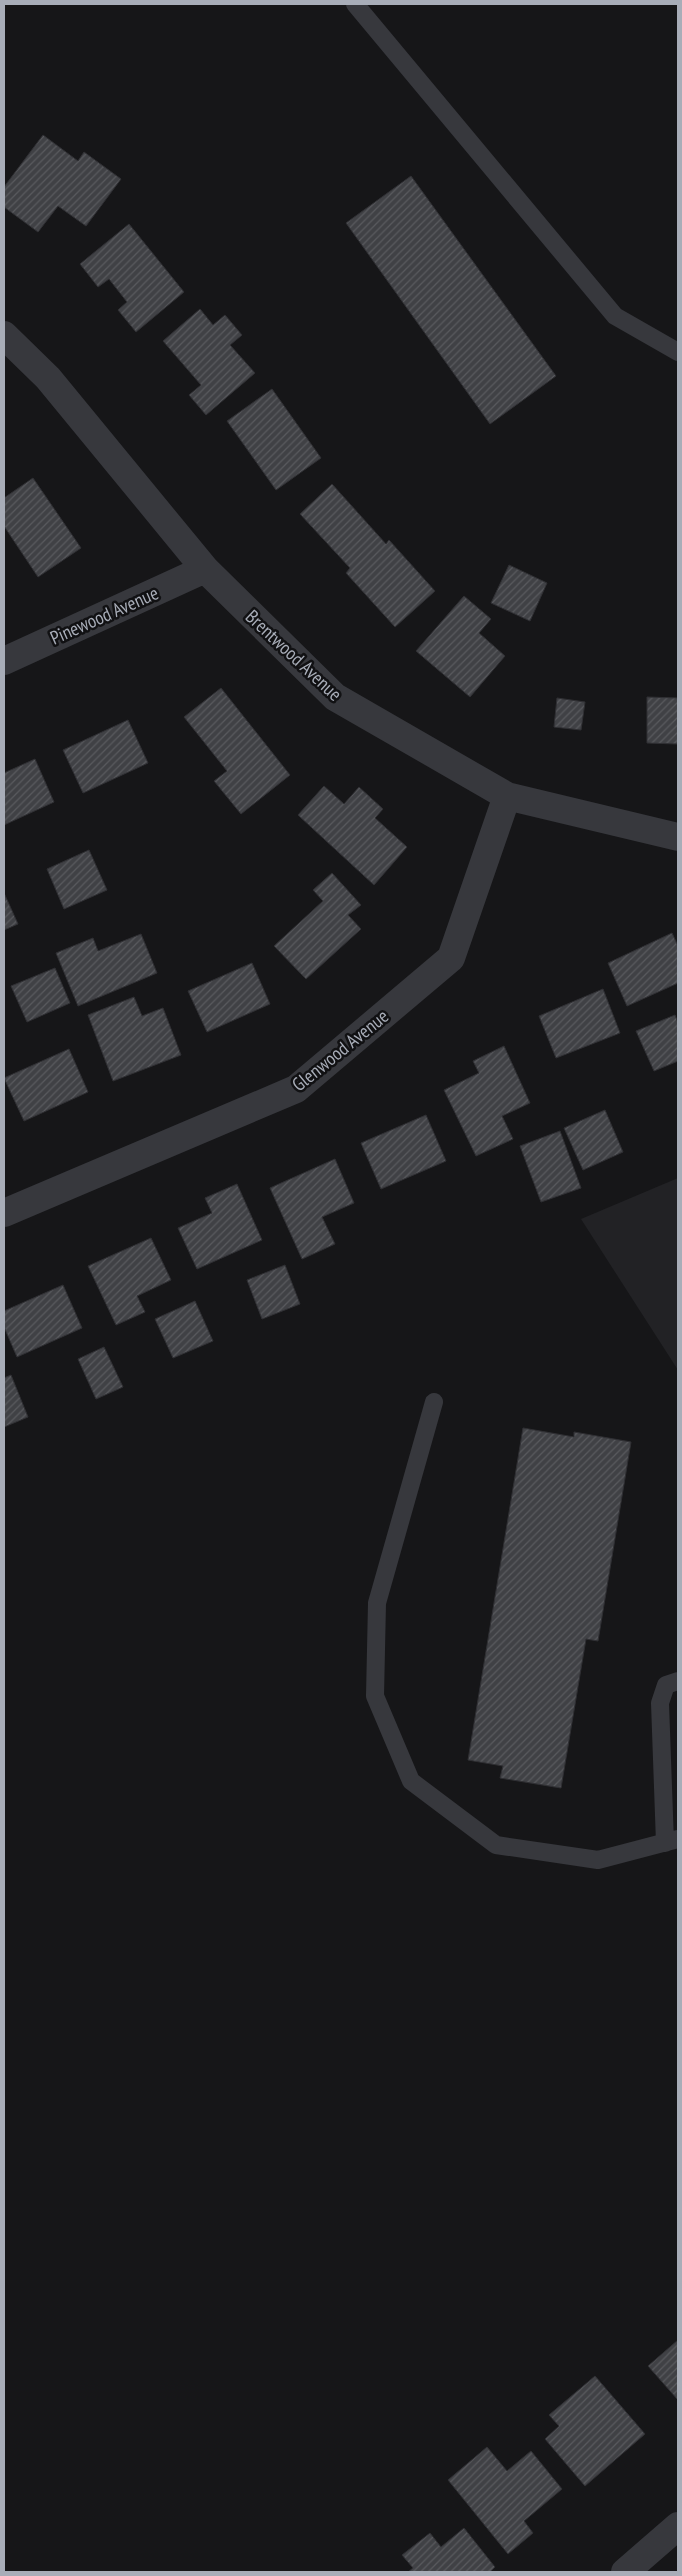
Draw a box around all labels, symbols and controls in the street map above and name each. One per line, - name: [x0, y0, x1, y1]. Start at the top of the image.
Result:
- street label: Pinewood Avenue: [46, 580, 162, 650]
- street label: Brentwood Avenue: [241, 604, 347, 706]
- street label: Glenwood Avenue: [287, 1004, 393, 1096]

